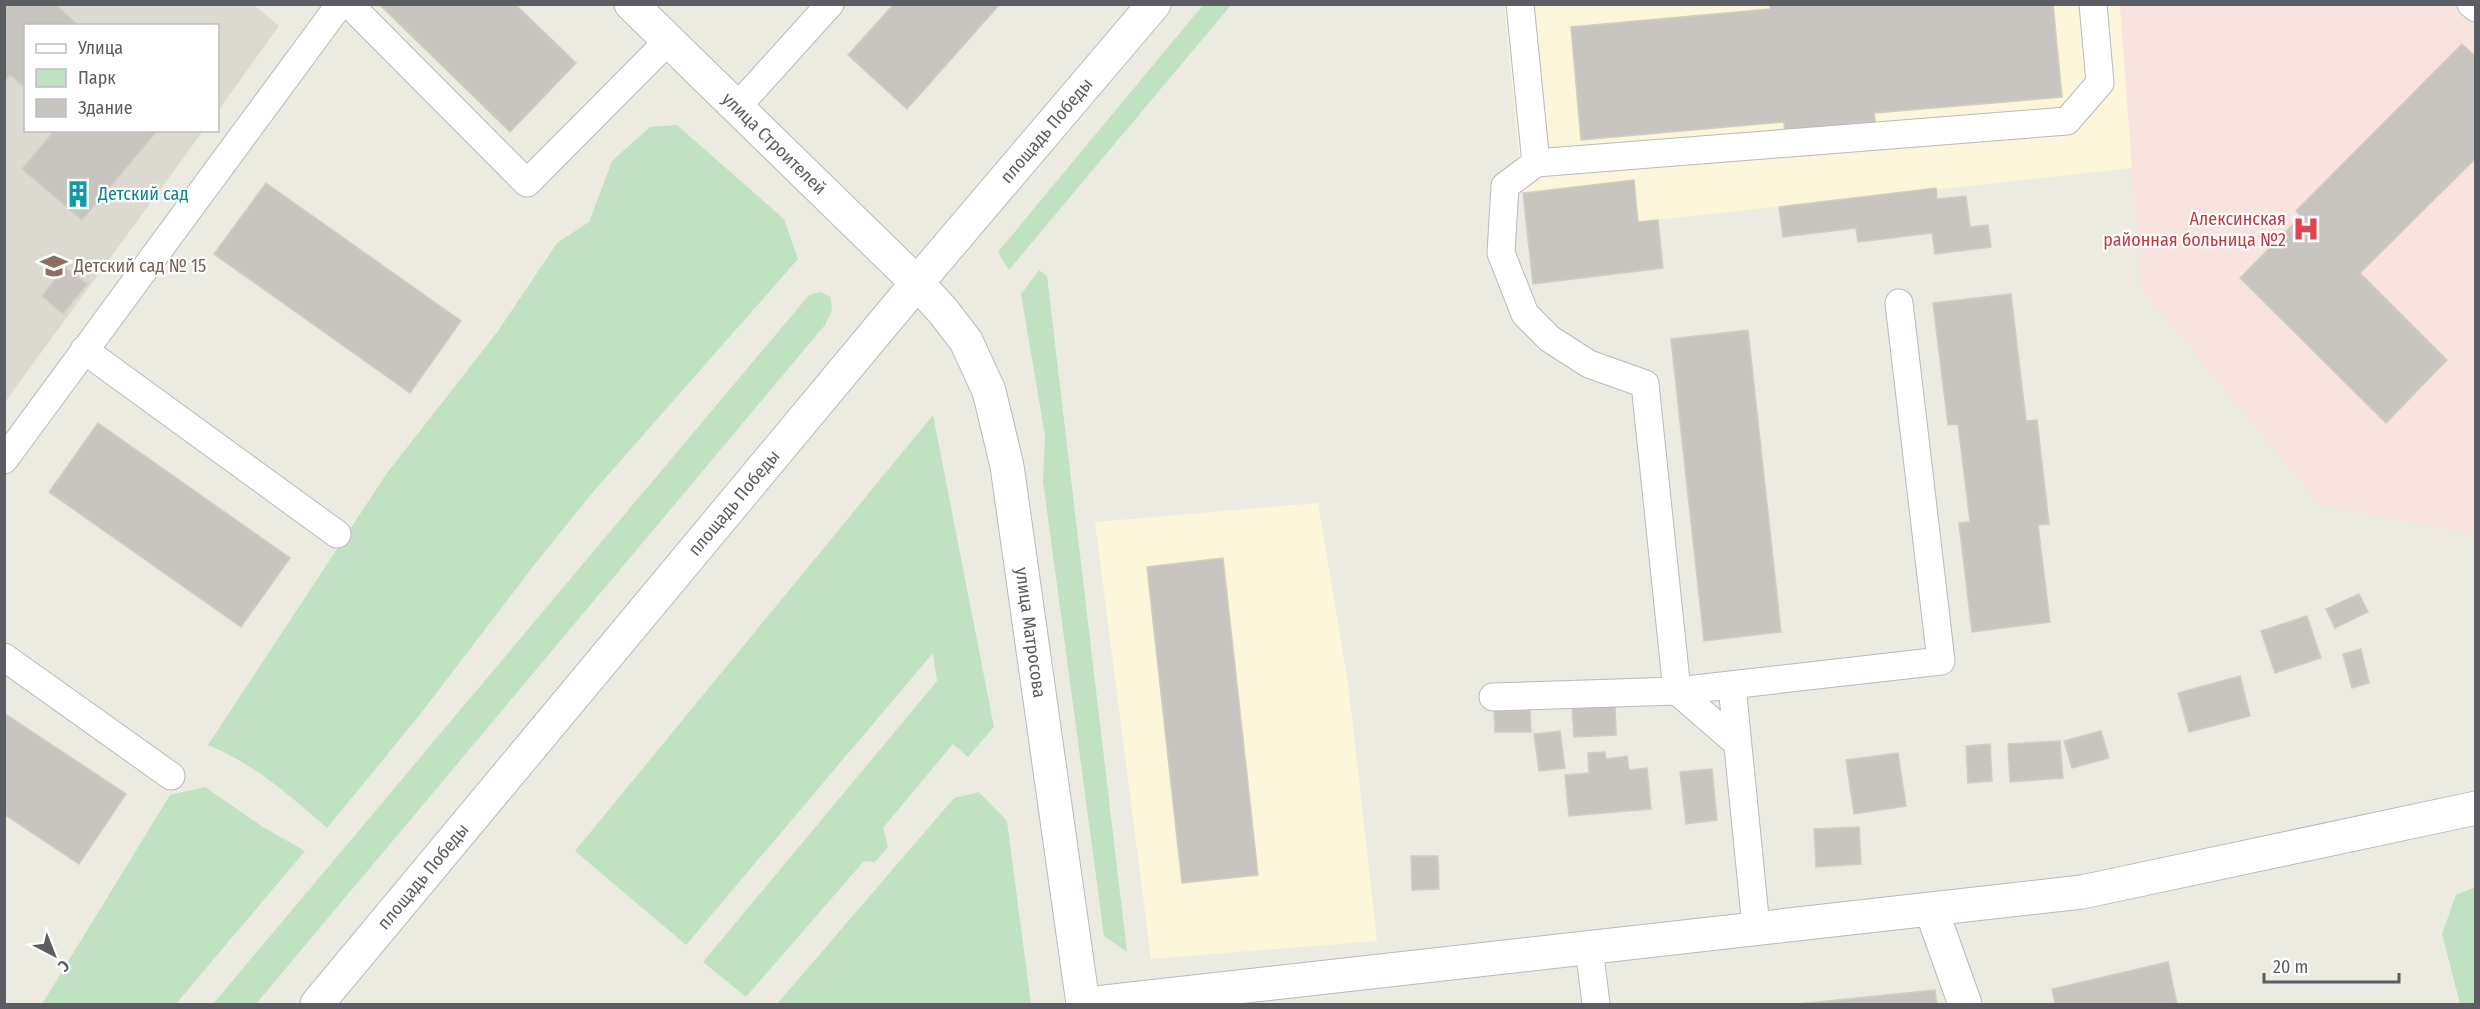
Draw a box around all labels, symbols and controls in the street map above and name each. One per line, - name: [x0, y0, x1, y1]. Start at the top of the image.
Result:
- legend: [24, 24, 219, 132]
- text: Улица: [77, 37, 123, 59]
- text: Парк: [78, 67, 116, 89]
- street label: площадь Победы: [996, 73, 1097, 188]
- street label: улица Строителей: [717, 88, 831, 199]
- text: Здание: [78, 97, 133, 119]
- building icon: Детский сад: [63, 179, 93, 209]
- place label: Детский сад: [97, 183, 188, 205]
- place label: Алексинская районная больница №2: [2103, 208, 2286, 251]
- hospital icon: Алексинская районная больница №2: [2291, 214, 2321, 244]
- school or university icon: Детский сад № 15: [39, 251, 69, 281]
- place label: Детский сад № 15: [73, 255, 206, 277]
- street label: площадь Победы: [684, 445, 784, 560]
- street label: улица Матросова: [1010, 566, 1051, 699]
- street label: площадь Победы: [373, 819, 474, 934]
- north arrow: [24, 925, 84, 985]
- scale bar: [2264, 946, 2399, 984]
- text: С: [54, 956, 73, 976]
- text: 20 m: [2273, 956, 2308, 978]

